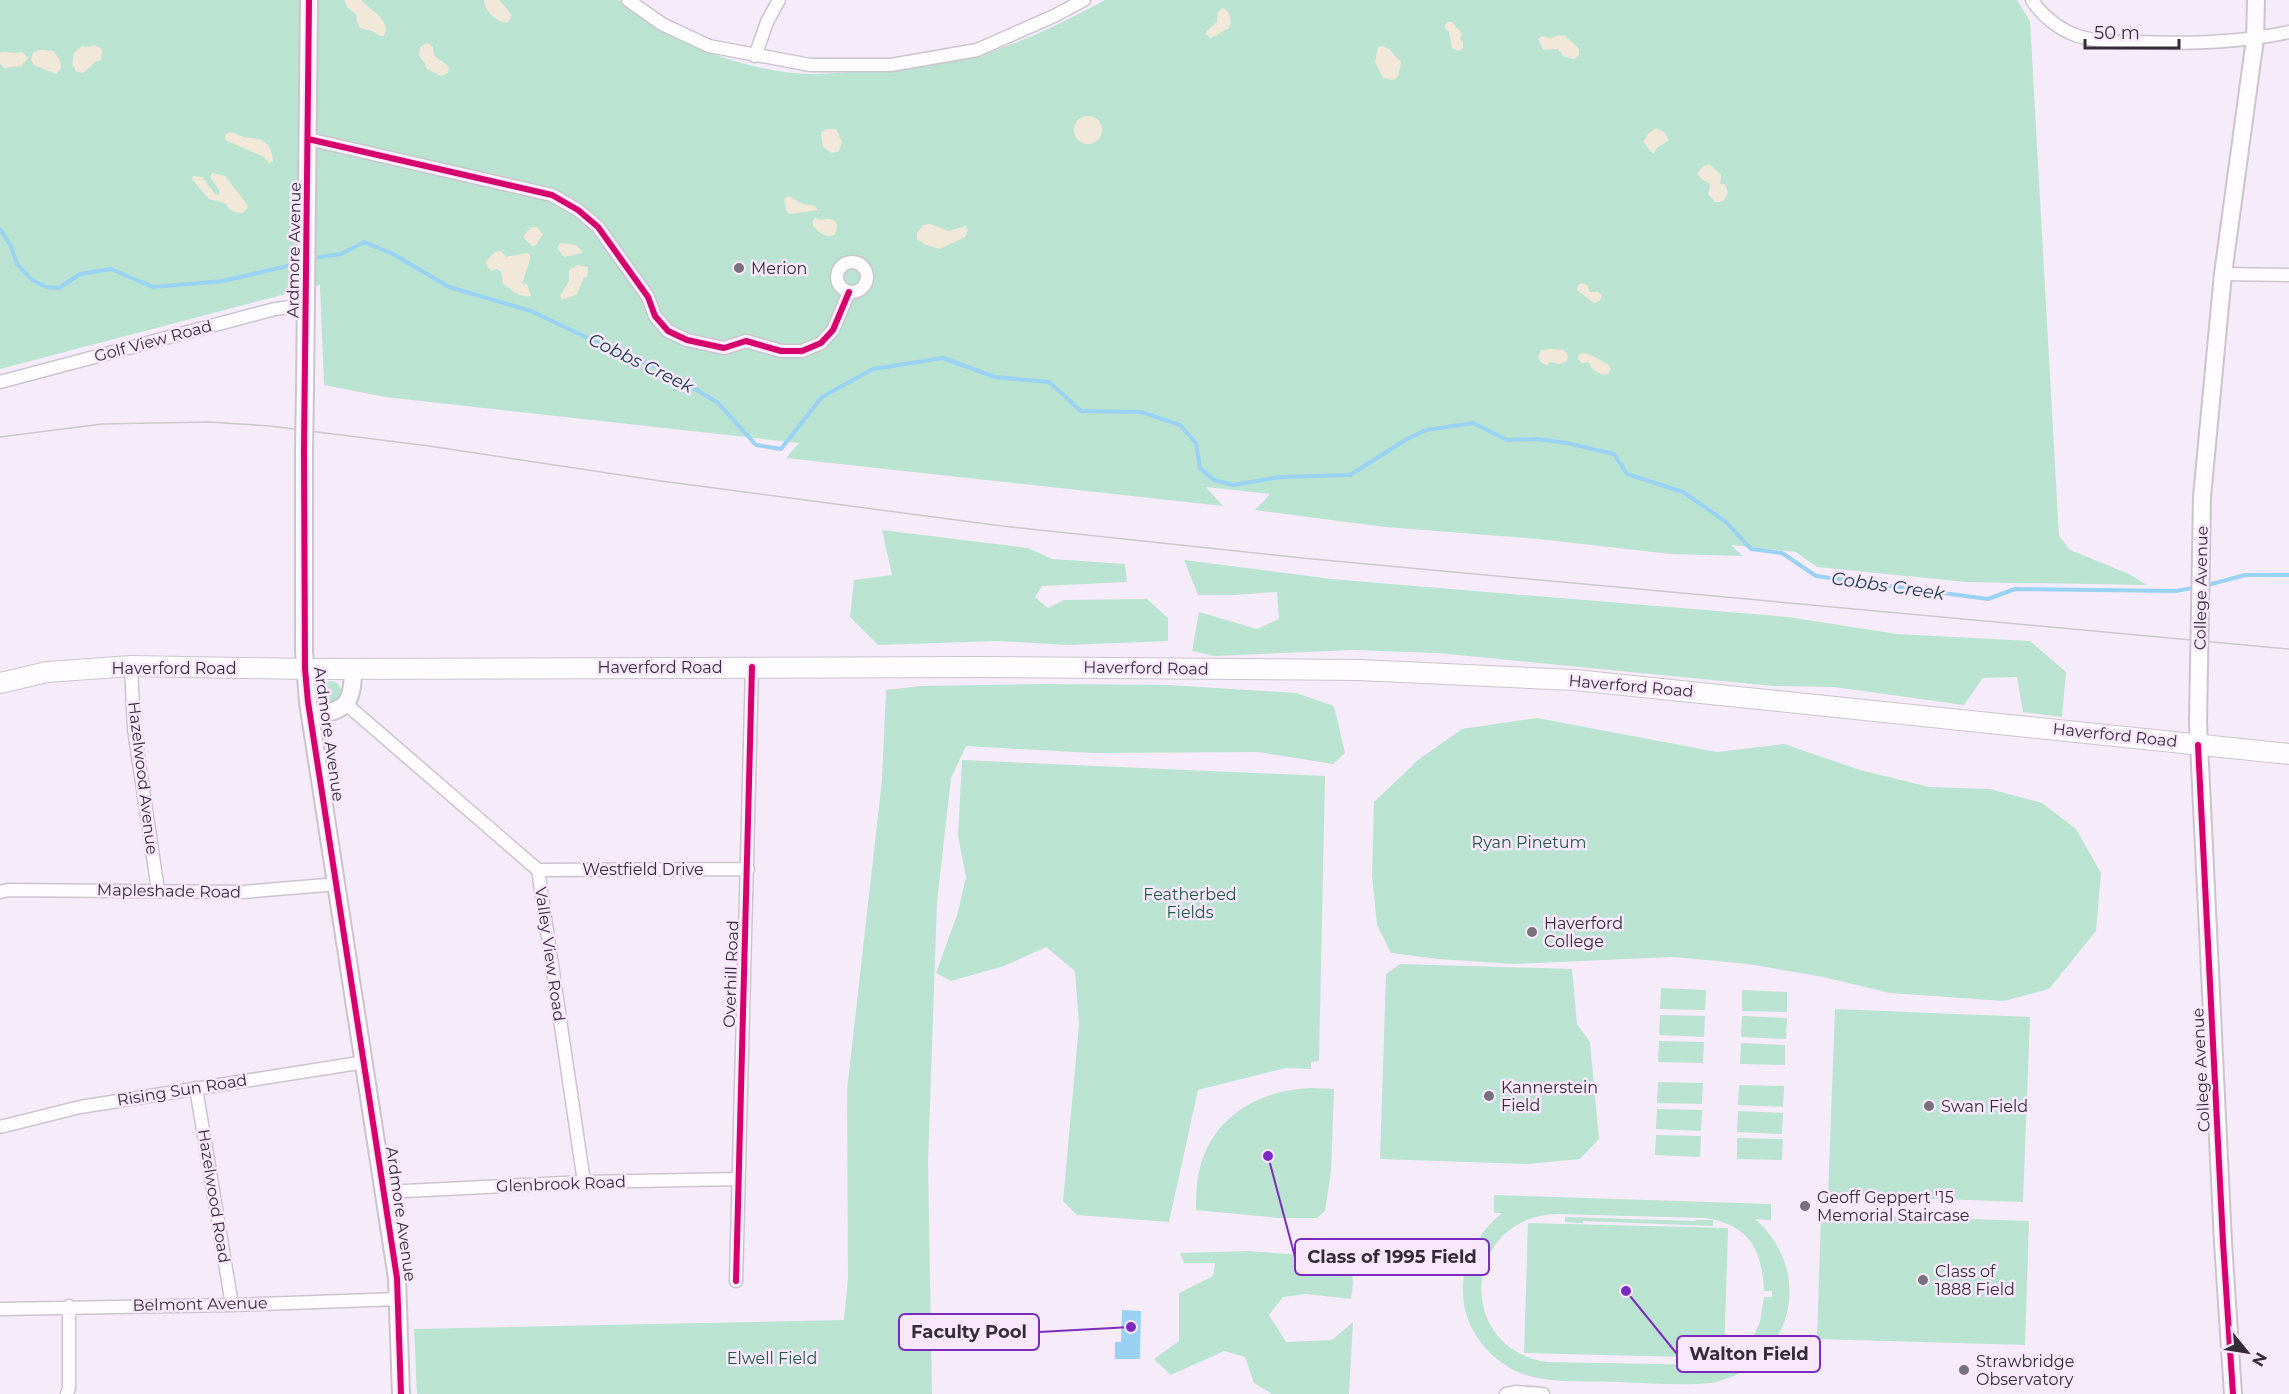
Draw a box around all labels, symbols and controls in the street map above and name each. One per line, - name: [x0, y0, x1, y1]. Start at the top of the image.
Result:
- scale bar: [2085, 12, 2180, 50]
- text: 50 m: [2094, 22, 2140, 44]
- street label: Ardmore Avenue: [283, 182, 305, 318]
- place label: Merion: [751, 259, 807, 278]
- marker: Merion: [732, 261, 746, 275]
- street label: Golf View Road: [92, 316, 214, 366]
- water label: Cobbs Creek: [585, 328, 698, 398]
- street label: College Avenue: [2190, 526, 2212, 650]
- water label: Cobbs Creek: [1830, 567, 1947, 605]
- street label: Haverford Road: [1083, 657, 1209, 679]
- street label: Haverford Road: [597, 658, 723, 677]
- street label: Haverford Road: [111, 659, 237, 678]
- street label: Ardmore Avenue: [310, 665, 348, 803]
- street label: Haverford Road: [1568, 671, 1694, 701]
- street label: Hazelwood Avenue: [124, 701, 162, 855]
- street label: Haverford Road: [2052, 719, 2178, 751]
- park label: Ryan Pinetum: [1472, 833, 1586, 852]
- street label: Westfield Drive: [582, 860, 704, 879]
- street label: Mapleshade Road: [97, 880, 241, 902]
- park label: Featherbed Fields: [1143, 885, 1237, 922]
- street label: Valley View Road: [531, 886, 569, 1022]
- place label: Haverford College: [1544, 914, 1623, 951]
- street label: Overhill Road: [720, 920, 742, 1028]
- marker: Haverford College: [1525, 925, 1539, 939]
- street label: College Avenue: [2188, 1007, 2214, 1133]
- street label: Rising Sun Road: [116, 1070, 248, 1110]
- place label: Kannerstein Field: [1501, 1078, 1598, 1115]
- marker: Kannerstein Field: [1482, 1089, 1496, 1103]
- place label: Swan Field: [1941, 1097, 2028, 1116]
- marker: Swan Field: [1922, 1099, 1936, 1113]
- street label: Hazelwood Road: [194, 1128, 234, 1264]
- street label: Ardmore Avenue: [382, 1145, 420, 1283]
- street label: Glenbrook Road: [496, 1172, 626, 1196]
- place label: Geoff Geppert '15 Memorial Staircase: [1817, 1188, 1969, 1225]
- marker: Geoff Geppert '15 Memorial Staircase: [1798, 1199, 1812, 1213]
- callout: Class of 1995 Field: [1295, 1239, 1489, 1275]
- text: Class of 1995 Field: [1307, 1246, 1477, 1268]
- place label: Class of 1888 Field: [1935, 1262, 2015, 1299]
- marker: Class of 1888 Field: [1916, 1273, 1930, 1287]
- street label: Belmont Avenue: [132, 1293, 268, 1315]
- callout: Faculty Pool: [899, 1314, 1039, 1350]
- text: Faculty Pool: [911, 1321, 1027, 1343]
- north arrow: [2217, 1322, 2277, 1382]
- callout: Walton Field: [1677, 1336, 1820, 1372]
- text: Walton Field: [1689, 1343, 1809, 1365]
- park label: Elwell Field: [727, 1349, 817, 1368]
- text: N: [2248, 1349, 2271, 1370]
- place label: Strawbridge Observatory: [1976, 1352, 2074, 1389]
- marker: Strawbridge Observatory: [1957, 1363, 1971, 1377]

